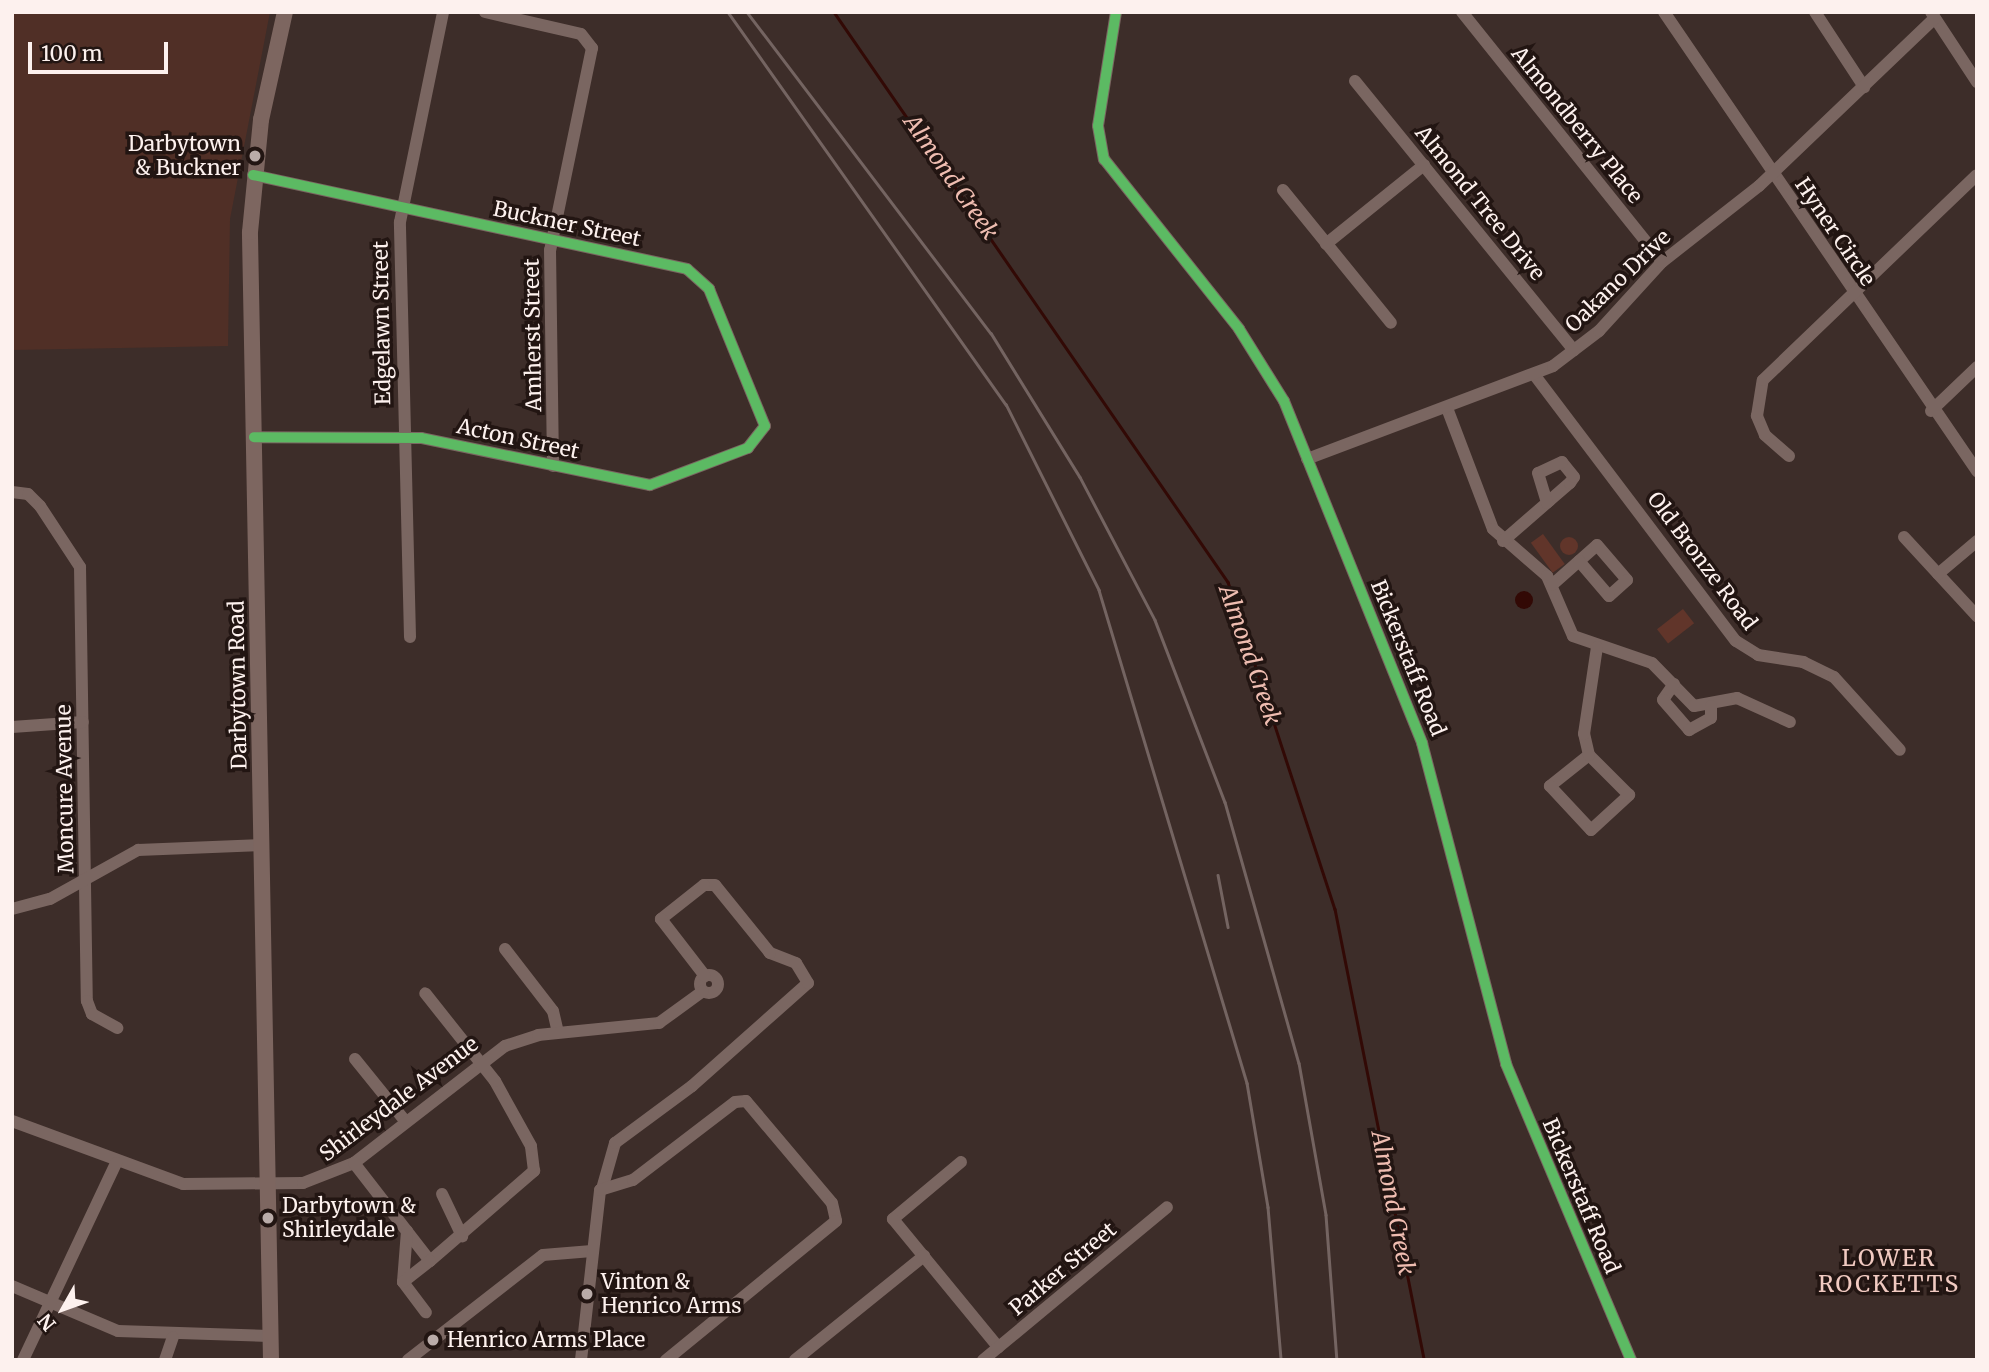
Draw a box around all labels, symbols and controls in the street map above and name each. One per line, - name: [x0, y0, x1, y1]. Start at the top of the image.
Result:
- scale bar: [32, 28, 172, 72]
- text: 100 m: [41, 40, 103, 67]
- street label: Almondberry Place: [1506, 42, 1648, 208]
- water label: Almond Creek: [898, 109, 1004, 245]
- street label: Almond Tree Drive: [1410, 121, 1550, 285]
- place label: Darbytown & Buckner: [128, 131, 241, 181]
- marker: Darbytown & Buckner: [247, 148, 263, 164]
- street label: Hyner Circle: [1790, 173, 1880, 291]
- street label: Buckner Street: [491, 196, 643, 252]
- street label: Oakano Drive: [1560, 224, 1676, 338]
- street label: Edgelawn Street: [368, 241, 396, 405]
- street label: Amherst Street: [519, 258, 547, 412]
- street label: Acton Street: [455, 414, 581, 464]
- street label: Old Bronze Road: [1642, 487, 1762, 635]
- street label: Bickerstaff Road: [1365, 576, 1451, 740]
- water label: Almond Creek: [1213, 581, 1287, 729]
- street label: Darbytown Road: [224, 600, 252, 770]
- street label: Moncure Avenue: [51, 704, 79, 874]
- street label: Shirleydale Avenue: [315, 1031, 483, 1167]
- street label: Bickerstaff Road: [1537, 1115, 1625, 1277]
- water label: Almond Creek: [1366, 1129, 1420, 1277]
- place label: Darbytown & Shirleydale: [282, 1193, 416, 1243]
- marker: Darbytown & Shirleydale: [260, 1210, 276, 1226]
- street label: Parker Street: [1004, 1217, 1122, 1321]
- district label: LOWER ROCKETTS: [1819, 1244, 1959, 1298]
- place label: Vinton & Henrico Arms: [601, 1269, 742, 1319]
- north arrow: [28, 1274, 98, 1344]
- marker: Vinton & Henrico Arms: [579, 1286, 595, 1302]
- text: N: [33, 1309, 61, 1336]
- place label: Henrico Arms Place: [447, 1327, 645, 1353]
- marker: Henrico Arms Place: [425, 1332, 441, 1348]

